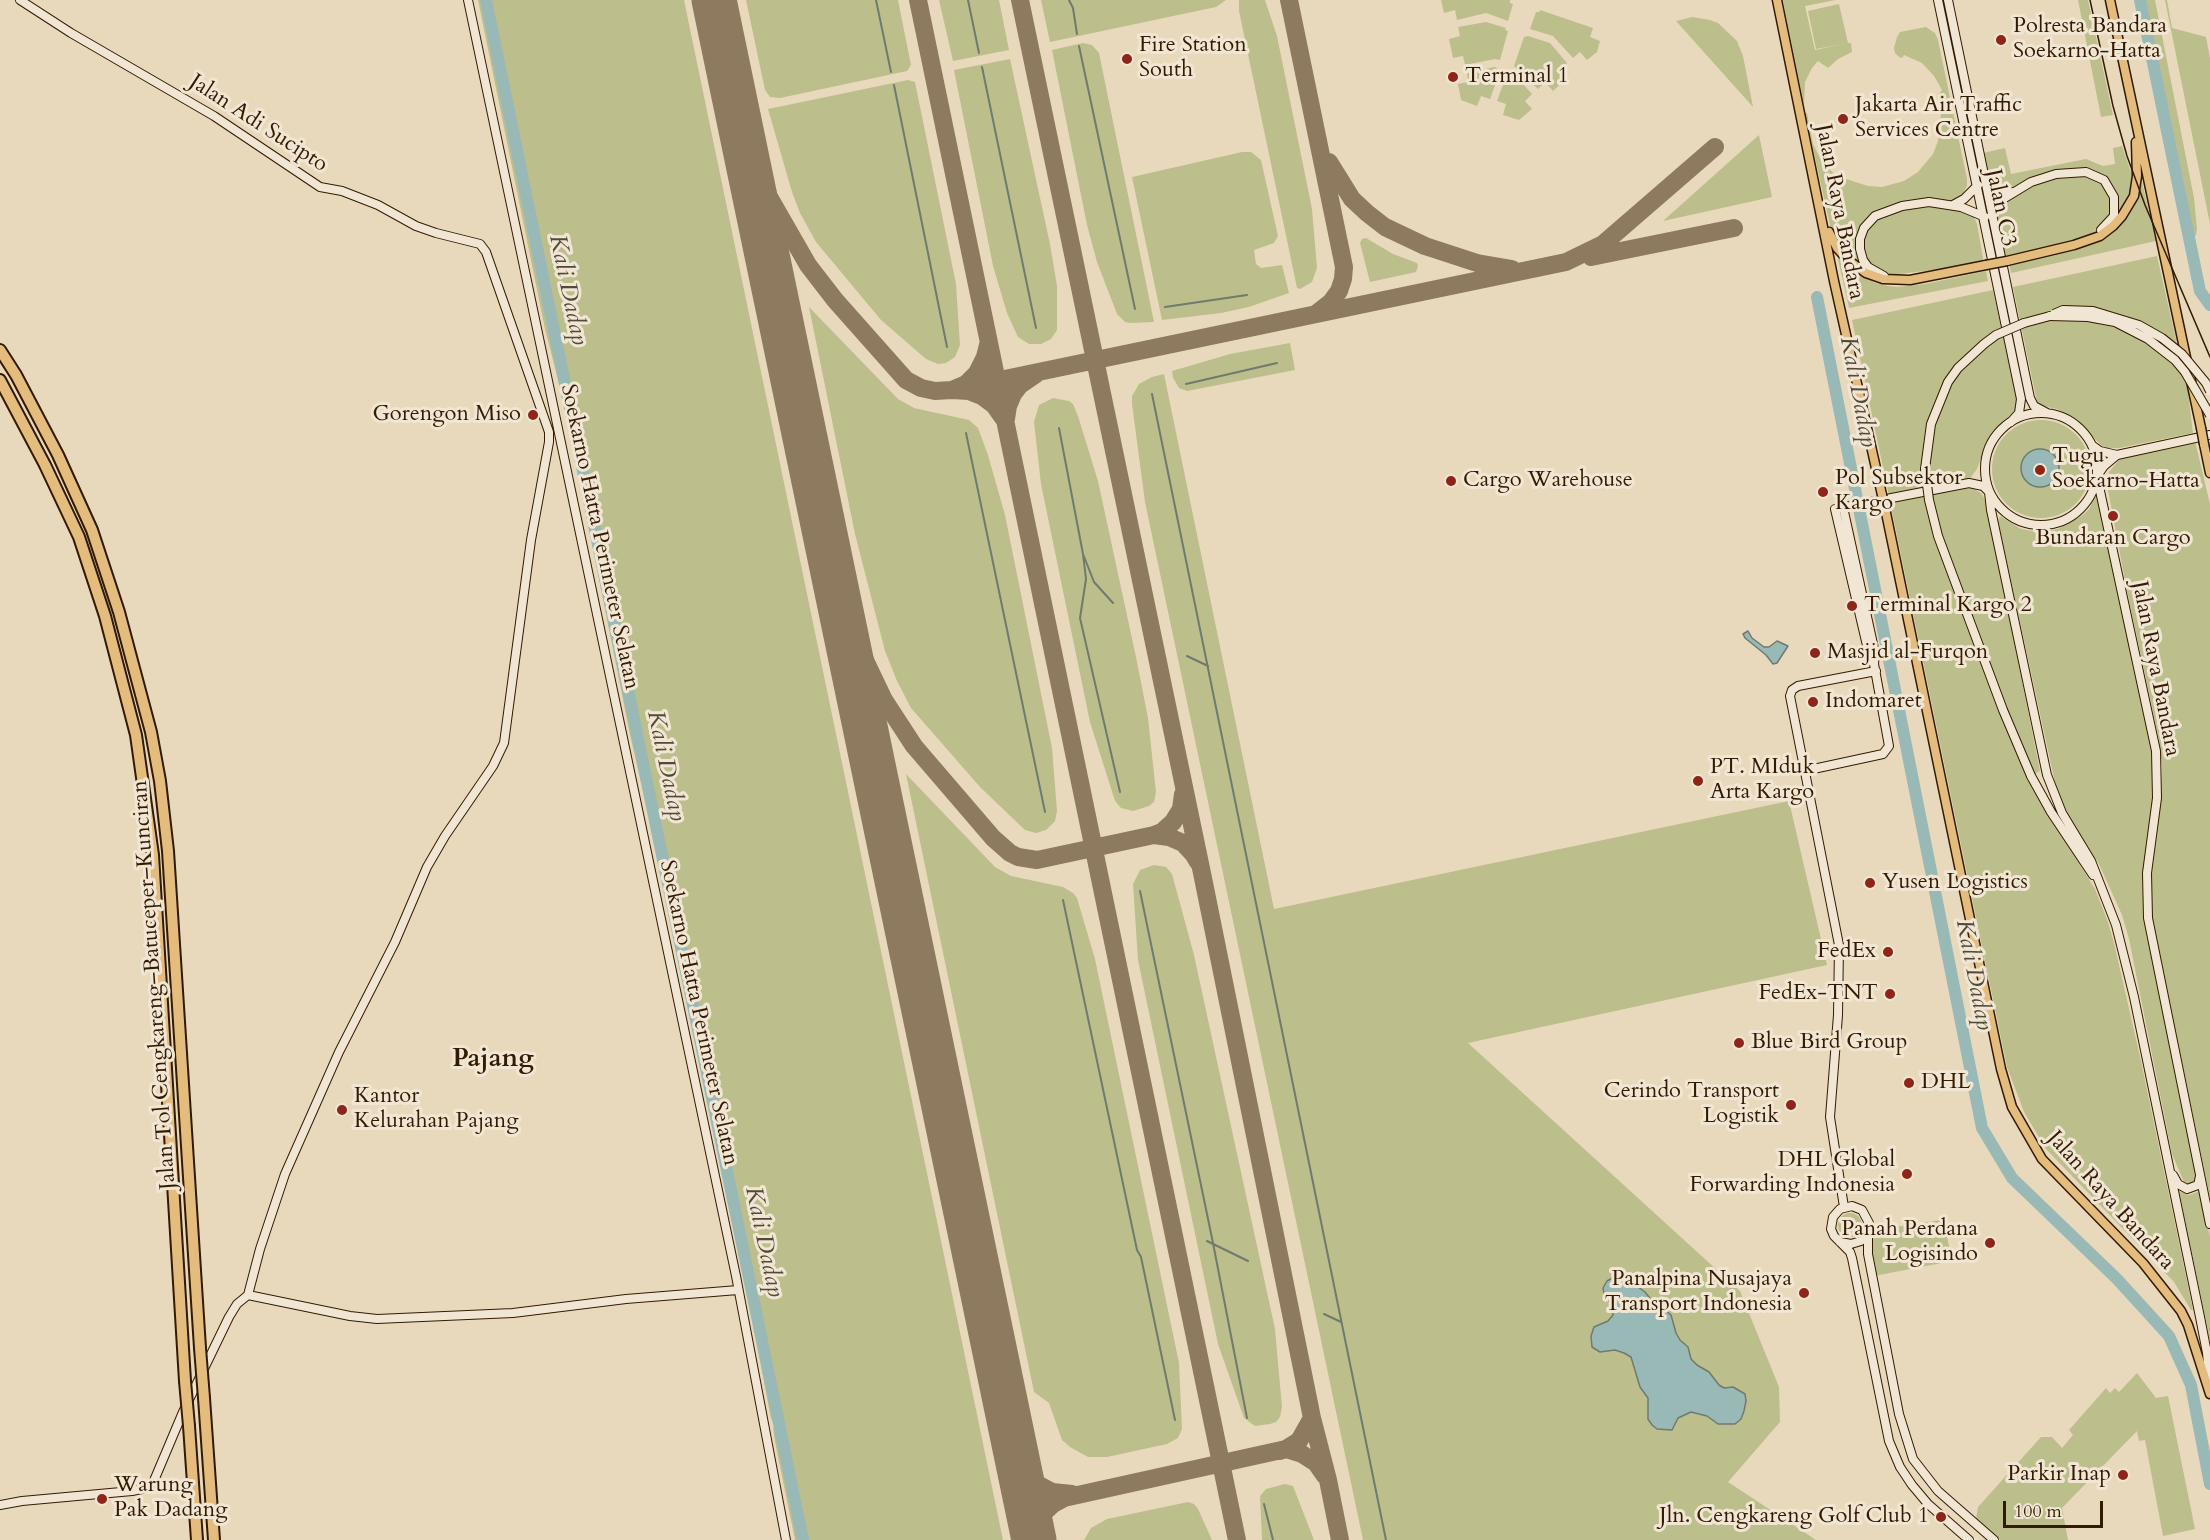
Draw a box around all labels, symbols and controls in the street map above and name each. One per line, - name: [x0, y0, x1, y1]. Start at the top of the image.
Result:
- place label: Polresta Bandara Soekarno-Hatta: [2013, 14, 2167, 66]
- place label: Fire Station South: [1139, 33, 1247, 84]
- marker: Polresta Bandara Soekarno-Hatta: [1994, 33, 2008, 47]
- marker: Fire Station South: [1120, 52, 1134, 66]
- place label: Terminal 1: [1465, 64, 1569, 90]
- street label: Jalan Adi Sucipto: [184, 69, 332, 179]
- marker: Terminal 1: [1446, 70, 1460, 84]
- place label: Jakarta Air Traffic Services Centre: [1855, 93, 2022, 144]
- marker: Jakarta Air Traffic Services Centre: [1836, 112, 1850, 126]
- street label: Jalan Raya Bandara: [1809, 122, 1869, 302]
- street label: Jalan C3: [1979, 167, 2021, 249]
- water label: Kali Dadap: [541, 232, 593, 348]
- water label: Kali Dadap: [1832, 334, 1882, 450]
- street label: Soekarno Hatta Perimeter Selatan: [554, 382, 644, 692]
- place label: Gorengon Miso: [372, 402, 521, 428]
- marker: Gorengon Miso: [526, 408, 540, 422]
- place label: Tugu Soekarno-Hatta: [2052, 444, 2200, 496]
- marker: Tugu Soekarno-Hatta: [2033, 463, 2047, 477]
- place label: Pol Subsektor Kargo: [1835, 466, 1962, 518]
- place label: Cargo Warehouse: [1463, 468, 1633, 494]
- marker: Cargo Warehouse: [1444, 474, 1458, 488]
- marker: Pol Subsektor Kargo: [1816, 485, 1830, 499]
- marker: Bundaran Cargo: [2106, 509, 2120, 523]
- place label: Bundaran Cargo: [2035, 526, 2191, 552]
- street label: Jalan Raya Bandara: [2125, 579, 2185, 759]
- place label: Terminal Kargo 2: [1864, 593, 2032, 619]
- marker: Terminal Kargo 2: [1845, 599, 1859, 613]
- place label: Masjid al-Furqon: [1827, 640, 1988, 666]
- marker: Masjid al-Furqon: [1808, 646, 1822, 660]
- place label: Indomaret: [1825, 689, 1922, 715]
- marker: Indomaret: [1806, 695, 1820, 709]
- water label: Kali Dadap: [639, 708, 691, 824]
- place label: PT. MIduk Arta Kargo: [1710, 755, 1814, 806]
- marker: PT. MIduk Arta Kargo: [1691, 774, 1705, 788]
- street label: Jalan Tol Cengkareng–Batuceper–Kunciran: [128, 779, 182, 1191]
- street label: Soekarno Hatta Perimeter Selatan: [653, 858, 743, 1168]
- place label: Yusen Logistics: [1882, 870, 2028, 896]
- marker: Yusen Logistics: [1863, 876, 1877, 890]
- water label: Kali Dadap: [1948, 917, 1998, 1033]
- place label: FedEx: [1817, 939, 1876, 965]
- marker: FedEx: [1881, 945, 1895, 959]
- place label: FedEx-TNT: [1758, 981, 1878, 1007]
- marker: FedEx-TNT: [1883, 987, 1897, 1001]
- place label: Blue Bird Group: [1751, 1030, 1907, 1056]
- marker: Blue Bird Group: [1732, 1036, 1746, 1050]
- district label: Pajang: [452, 1044, 534, 1076]
- place label: DHL: [1921, 1070, 1971, 1096]
- marker: DHL: [1902, 1076, 1916, 1090]
- place label: Cerindo Transport Logistik: [1604, 1079, 1779, 1130]
- place label: Kantor Kelurahan Pajang: [354, 1084, 519, 1136]
- marker: Cerindo Transport Logistik: [1784, 1098, 1798, 1112]
- marker: Kantor Kelurahan Pajang: [335, 1103, 349, 1117]
- street label: Jalan Raya Bandara: [2041, 1126, 2179, 1276]
- place label: DHL Global Forwarding Indonesia: [1690, 1148, 1895, 1200]
- marker: DHL Global Forwarding Indonesia: [1900, 1167, 1914, 1181]
- water label: Kali Dadap: [737, 1184, 789, 1300]
- place label: Panah Perdana Logisindo: [1841, 1217, 1978, 1268]
- marker: Panah Perdana Logisindo: [1983, 1236, 1997, 1250]
- place label: Panalpina Nusajaya Transport Indonesia: [1605, 1267, 1792, 1318]
- marker: Panalpina Nusajaya Transport Indonesia: [1797, 1286, 1811, 1300]
- place label: Parkir Inap: [2007, 1462, 2111, 1488]
- marker: Parkir Inap: [2116, 1468, 2130, 1482]
- place label: Warung Pak Dadang: [114, 1473, 228, 1524]
- scale bar: [2006, 1489, 2106, 1527]
- marker: Warung Pak Dadang: [95, 1492, 109, 1506]
- text: 100 m: [2014, 1499, 2062, 1524]
- place label: Jln. Cengkareng Golf Club 1: [1659, 1504, 1929, 1530]
- marker: Jln. Cengkareng Golf Club 1: [1934, 1510, 1948, 1524]

